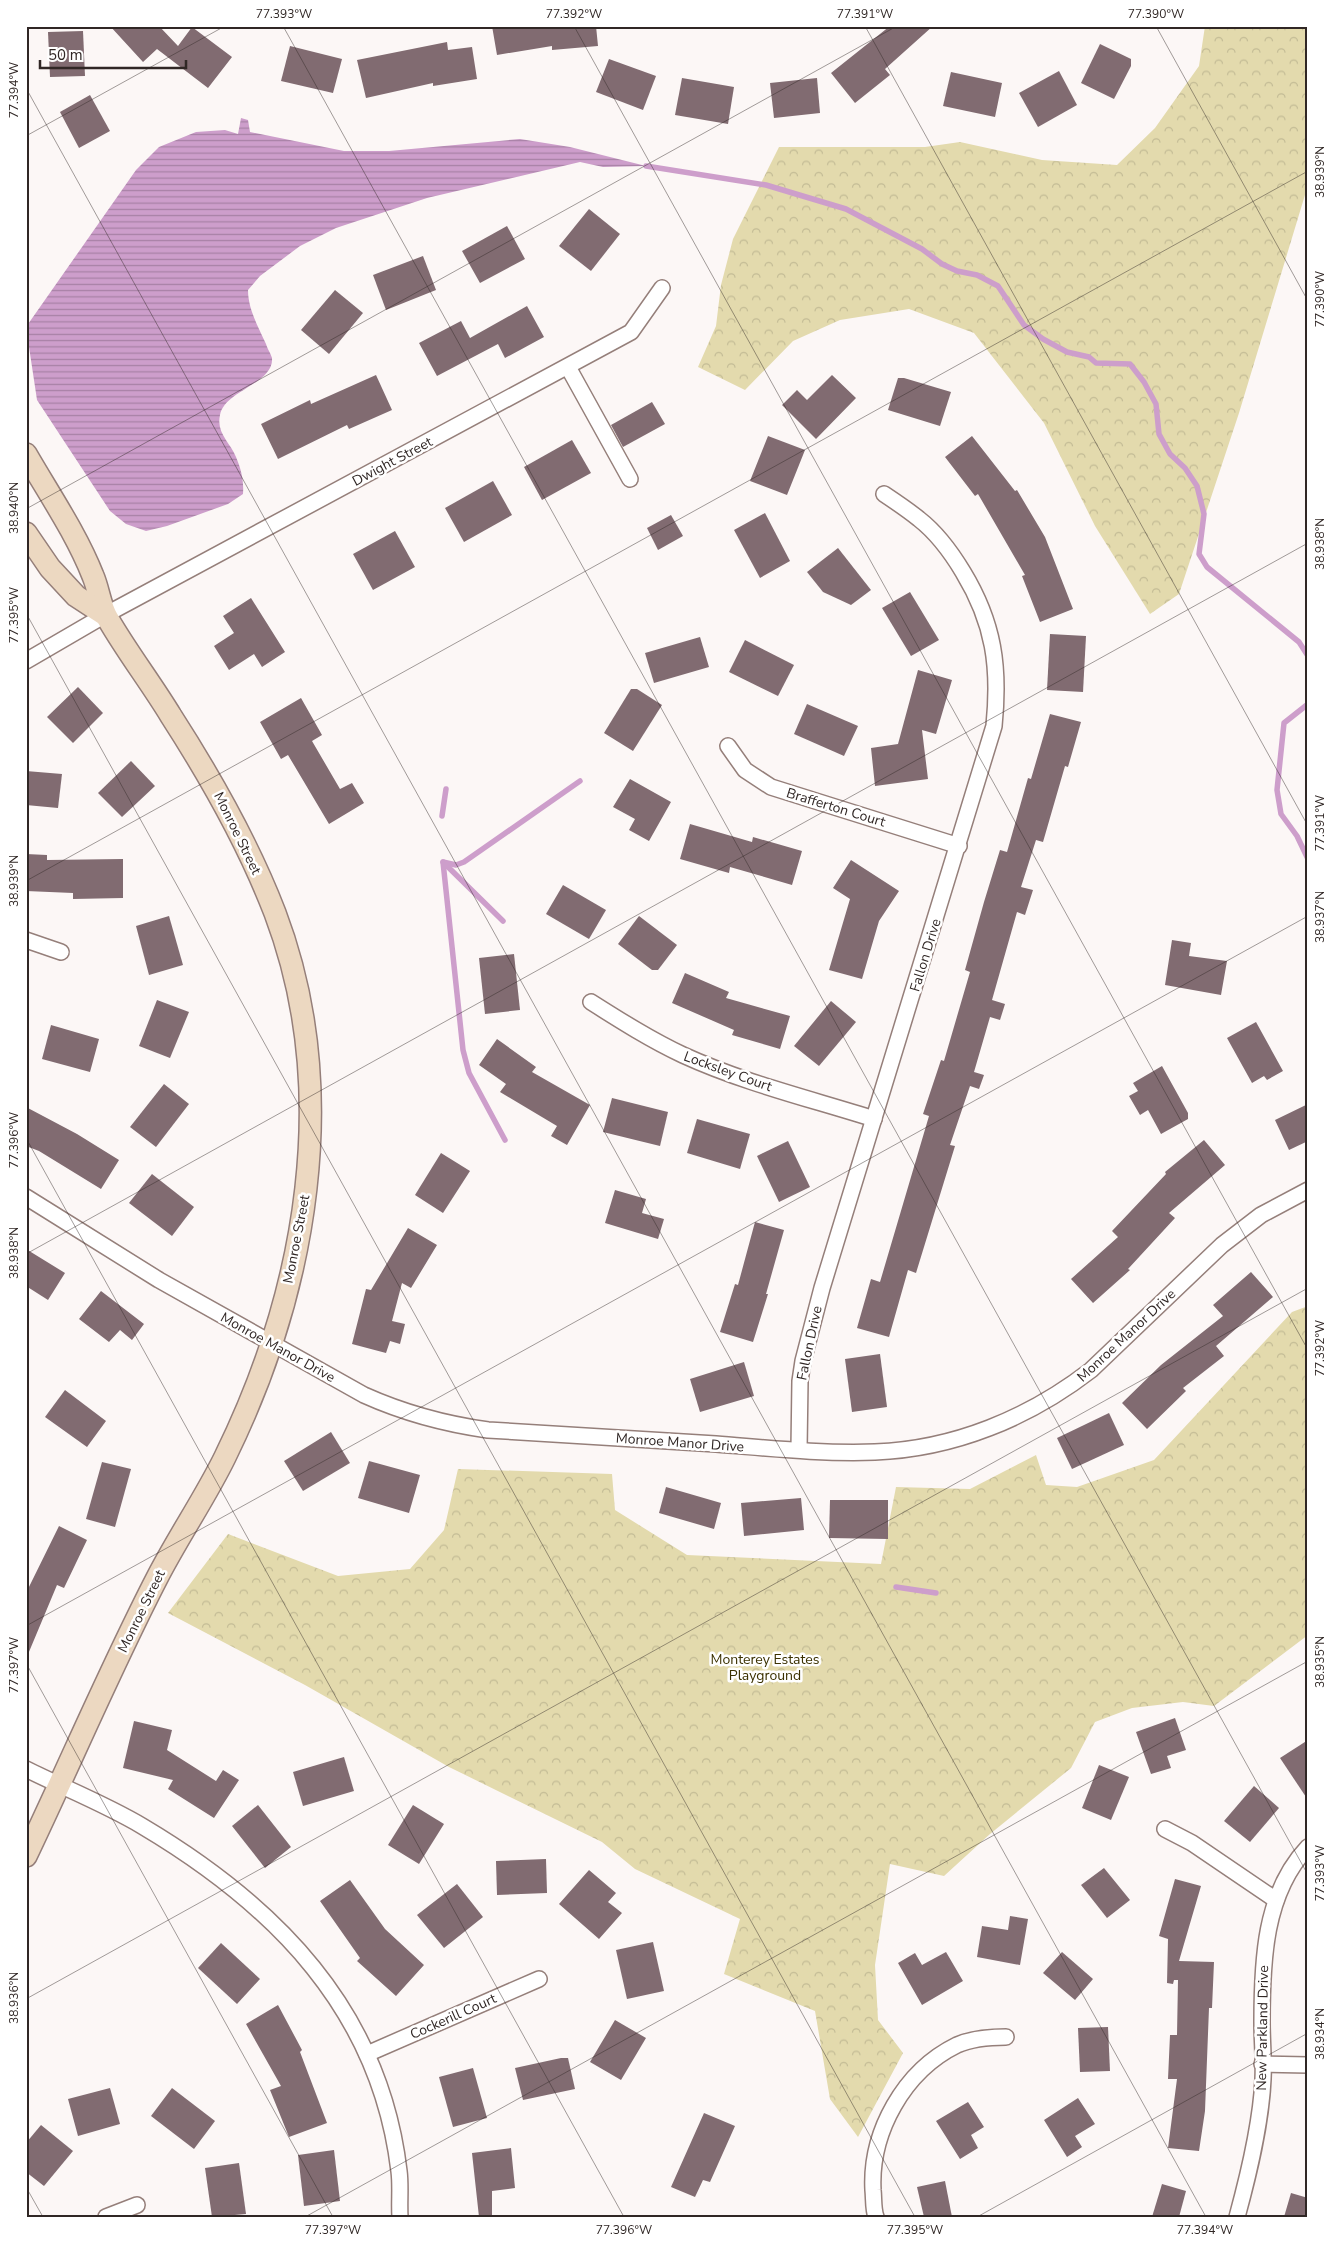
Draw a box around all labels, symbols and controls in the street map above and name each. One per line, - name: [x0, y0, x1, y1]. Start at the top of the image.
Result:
- text: 77.393°W: [256, 6, 312, 22]
- text: 77.392°W: [546, 6, 602, 22]
- text: 77.391°W: [837, 6, 893, 22]
- text: 77.390°W: [1128, 6, 1184, 22]
- scale bar: [40, 38, 186, 70]
- text: 50 m: [48, 45, 83, 65]
- text: 77.394°W: [6, 62, 22, 118]
- text: 38.939°N: [1312, 146, 1328, 198]
- text: 77.390°W: [1312, 271, 1328, 327]
- street label: Dwight Street: [349, 432, 436, 491]
- text: 38.940°N: [6, 482, 22, 534]
- text: 38.938°N: [1312, 518, 1328, 570]
- text: 77.395°W: [6, 587, 22, 643]
- street label: Brafferton Court: [784, 783, 888, 832]
- street label: Monroe Street: [209, 789, 266, 878]
- text: 77.391°W: [1312, 795, 1328, 851]
- text: 38.939°N: [6, 855, 22, 907]
- text: 38.937°N: [1312, 891, 1328, 943]
- street label: Fallon Drive: [905, 916, 946, 994]
- street label: Locksley Court: [681, 1047, 775, 1096]
- text: 77.396°W: [6, 1112, 22, 1168]
- street label: Monroe Street: [279, 1193, 314, 1285]
- text: 38.938°N: [6, 1227, 22, 1279]
- street label: Monroe Manor Drive: [1073, 1285, 1180, 1386]
- street label: Fallon Drive: [792, 1304, 827, 1382]
- street label: Monroe Manor Drive: [217, 1308, 339, 1387]
- text: 77.392°W: [1312, 1320, 1328, 1376]
- street label: Monroe Manor Drive: [615, 1429, 745, 1456]
- street label: Monroe Street: [113, 1567, 170, 1656]
- text: 38.935°N: [1312, 1636, 1328, 1688]
- text: 77.397°W: [6, 1637, 22, 1693]
- park label: Monterey Estates Playground: [710, 1650, 820, 1685]
- text: 77.393°W: [1312, 1845, 1328, 1901]
- street label: New Parkland Drive: [1252, 1965, 1273, 2091]
- text: 38.936°N: [6, 1972, 22, 2024]
- street label: Cockerill Court: [407, 1989, 499, 2044]
- text: 38.934°N: [1312, 2008, 1328, 2060]
- text: 77.397°W: [305, 2222, 361, 2238]
- text: 77.396°W: [596, 2222, 652, 2238]
- text: 77.395°W: [887, 2222, 943, 2238]
- text: 77.394°W: [1177, 2222, 1233, 2238]

